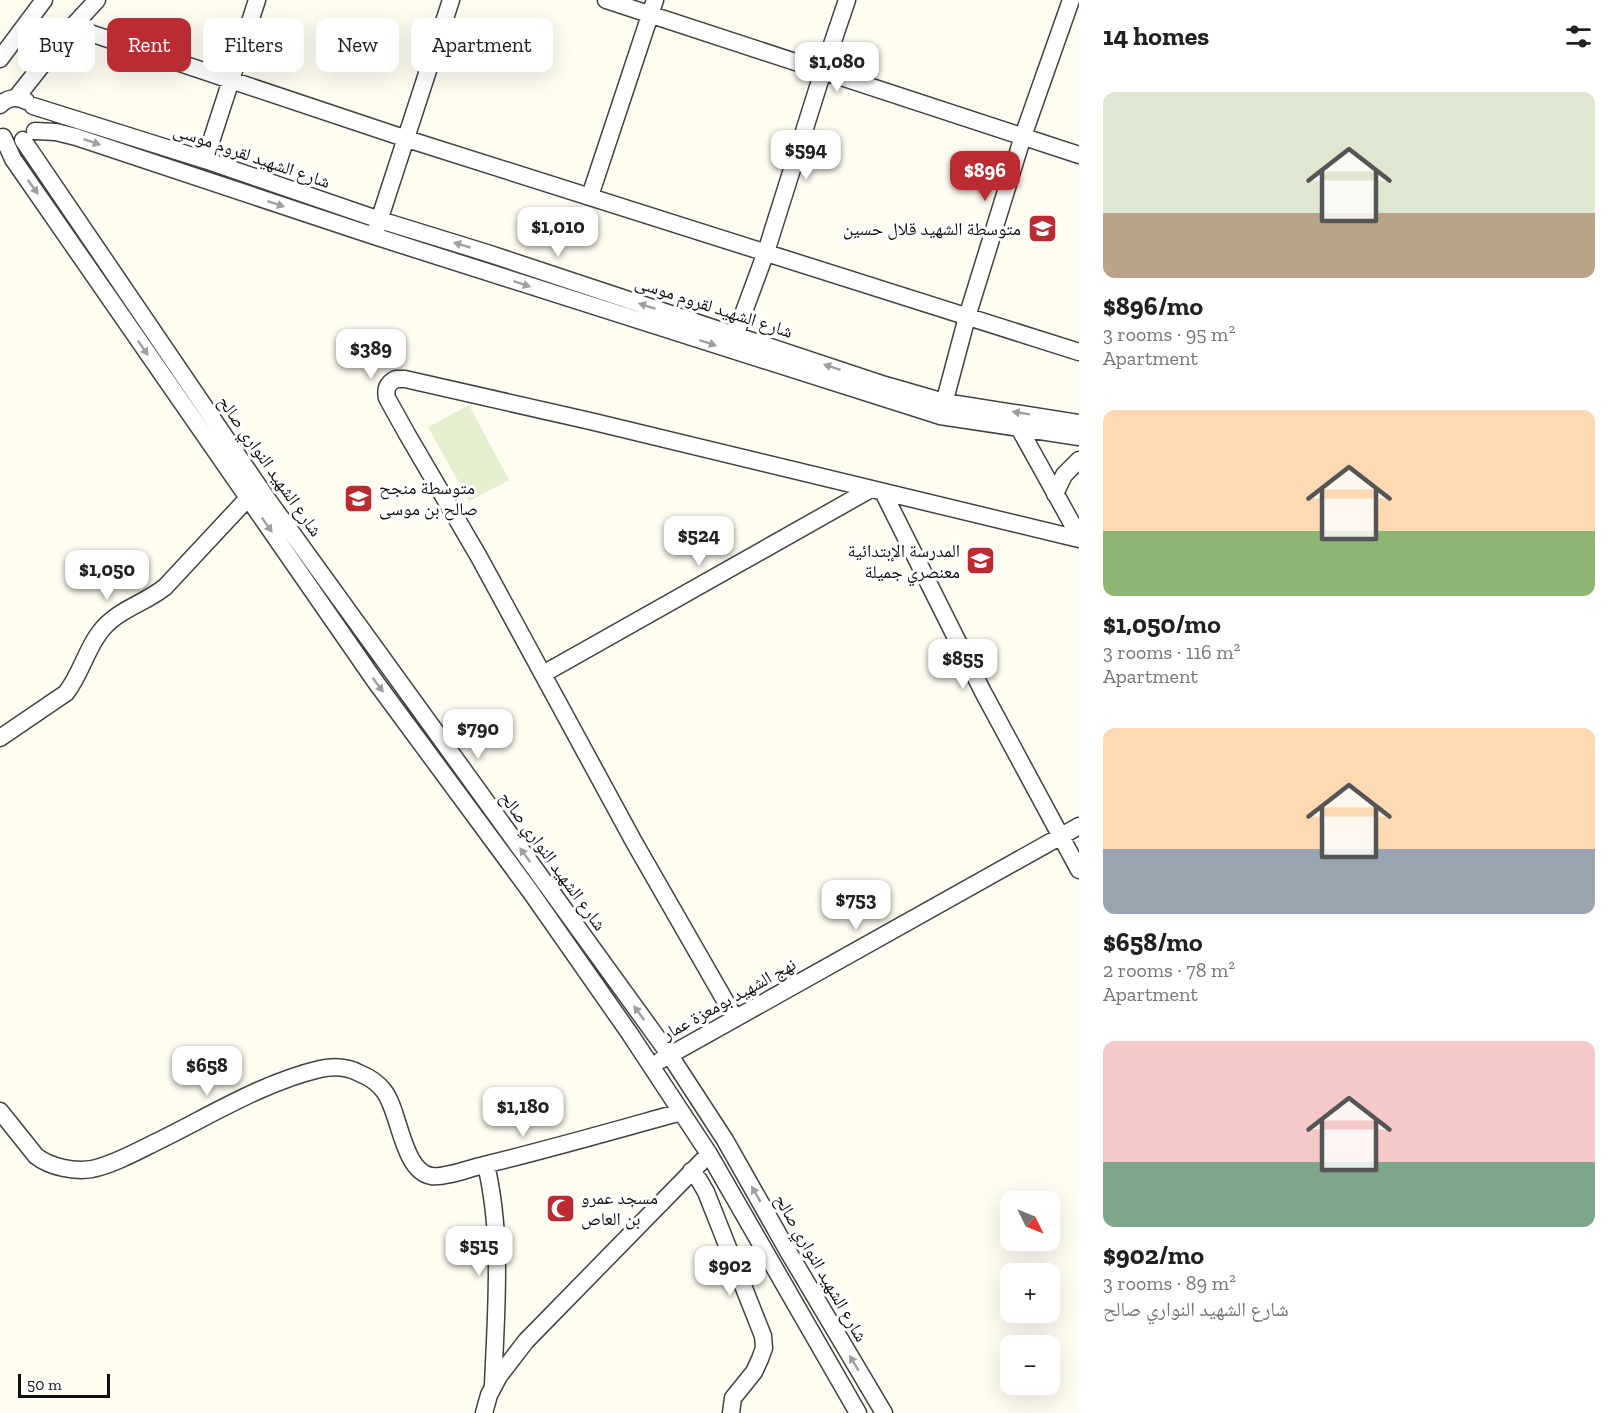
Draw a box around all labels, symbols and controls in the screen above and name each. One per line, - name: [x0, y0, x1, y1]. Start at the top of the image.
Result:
- chip: Buy: [18, 18, 95, 72]
- chip: Rent: [107, 18, 191, 72]
- chip: Filters: [203, 18, 304, 72]
- chip: New: [316, 18, 399, 72]
- chip: Apartment: [411, 18, 553, 72]
- text: 14 homes: [1103, 20, 1209, 52]
- icon: filters: [1562, 20, 1595, 53]
- pin: $1,080: [788, 42, 886, 93]
- text: $1,080: [809, 49, 865, 73]
- street label: شارع الشهيد لقروم موسى: [170, 119, 333, 194]
- pin: $594: [770, 130, 842, 181]
- icon: home: [1295, 131, 1403, 239]
- one-way arrow: [83, 137, 101, 147]
- text: $594: [785, 137, 827, 161]
- pin: $896: [949, 151, 1021, 202]
- text: $896: [964, 158, 1006, 182]
- one-way arrow: [27, 179, 38, 195]
- one-way arrow: [267, 200, 285, 209]
- pin: $1,010: [509, 207, 607, 258]
- school or university icon: متوسطة الشهيد قلال حسين: [1026, 213, 1058, 245]
- text: $1,010: [531, 214, 585, 238]
- place label: متوسطة الشهيد قلال حسين: [843, 218, 1021, 240]
- one-way arrow: [453, 240, 471, 249]
- street label: شارع الشهيد لقروم موسى: [632, 271, 796, 344]
- one-way arrow: [513, 279, 531, 289]
- text: $896/mo: [1103, 290, 1203, 322]
- one-way arrow: [638, 301, 656, 310]
- text: 3 rooms · 95 m²: [1103, 322, 1235, 346]
- pin: $389: [335, 329, 407, 380]
- text: $389: [350, 336, 392, 360]
- one-way arrow: [699, 339, 717, 348]
- one-way arrow: [137, 340, 148, 356]
- text: Apartment: [1103, 346, 1198, 370]
- one-way arrow: [823, 362, 841, 372]
- street label: شارع الشهيد النواري صالح: [210, 391, 327, 543]
- one-way arrow: [1012, 409, 1031, 418]
- icon: home: [1295, 449, 1403, 557]
- place label: متوسطة منجح صالح بن موسى: [379, 477, 478, 521]
- school or university icon: متوسطة منجح صالح بن موسى: [342, 482, 374, 514]
- one-way arrow: [261, 516, 273, 532]
- pin: $524: [663, 516, 735, 567]
- text: $524: [678, 523, 720, 547]
- place label: المدرسة الإبتدائية معنصري جميلة: [848, 540, 960, 587]
- school or university icon: المدرسة الإبتدائية معنصري جميلة: [965, 545, 997, 577]
- pin: $1,050: [58, 550, 156, 601]
- text: $1,050: [79, 557, 135, 581]
- text: $1,050/mo: [1103, 608, 1221, 640]
- pin: $855: [927, 639, 999, 690]
- text: 3 rooms · 116 m²: [1103, 640, 1240, 664]
- text: $855: [942, 646, 984, 670]
- text: Apartment: [1103, 664, 1198, 688]
- one-way arrow: [372, 677, 384, 692]
- pin: $790: [442, 709, 514, 760]
- text: $790: [457, 716, 499, 740]
- icon: home: [1295, 767, 1403, 875]
- street label: شارع الشهيد النواري صالح: [492, 787, 611, 937]
- one-way arrow: [519, 847, 531, 863]
- pin: $753: [820, 880, 892, 931]
- text: $753: [836, 887, 876, 911]
- text: $658/mo: [1103, 926, 1203, 958]
- street label: نهج الشهيد بومعزة عمار: [657, 953, 800, 1046]
- text: 2 rooms · 78 m²: [1103, 958, 1235, 982]
- text: Apartment: [1103, 982, 1198, 1006]
- one-way arrow: [633, 1005, 645, 1021]
- pin: $658: [171, 1046, 243, 1097]
- text: $658: [186, 1053, 228, 1077]
- icon: home: [1295, 1080, 1403, 1188]
- pin: $1,180: [474, 1087, 572, 1138]
- text: $1,180: [497, 1094, 549, 1118]
- one-way arrow: [750, 1186, 761, 1202]
- place label: مسجد عمرو بن العاص: [581, 1187, 658, 1230]
- street label: شارع الشهيد النواري صالح: [767, 1190, 872, 1348]
- north arrow: [1000, 1191, 1060, 1251]
- map controls: [1000, 1191, 1060, 1395]
- mosque icon: مسجد عمرو بن العاص: [544, 1192, 576, 1224]
- pin: $515: [443, 1226, 515, 1277]
- text: $515: [460, 1233, 498, 1257]
- text: $902/mo: [1103, 1239, 1204, 1271]
- pin: $902: [694, 1246, 766, 1297]
- text: $902: [709, 1253, 751, 1277]
- button: +: [1000, 1263, 1060, 1323]
- text: 3 rooms · 89 m²: [1103, 1271, 1236, 1295]
- text: شارع الشهيد النواري صالح: [1103, 1297, 1289, 1321]
- button: −: [1000, 1335, 1060, 1395]
- one-way arrow: [849, 1354, 859, 1371]
- scale bar: [18, 1371, 110, 1398]
- text: 50 m: [27, 1375, 62, 1394]

